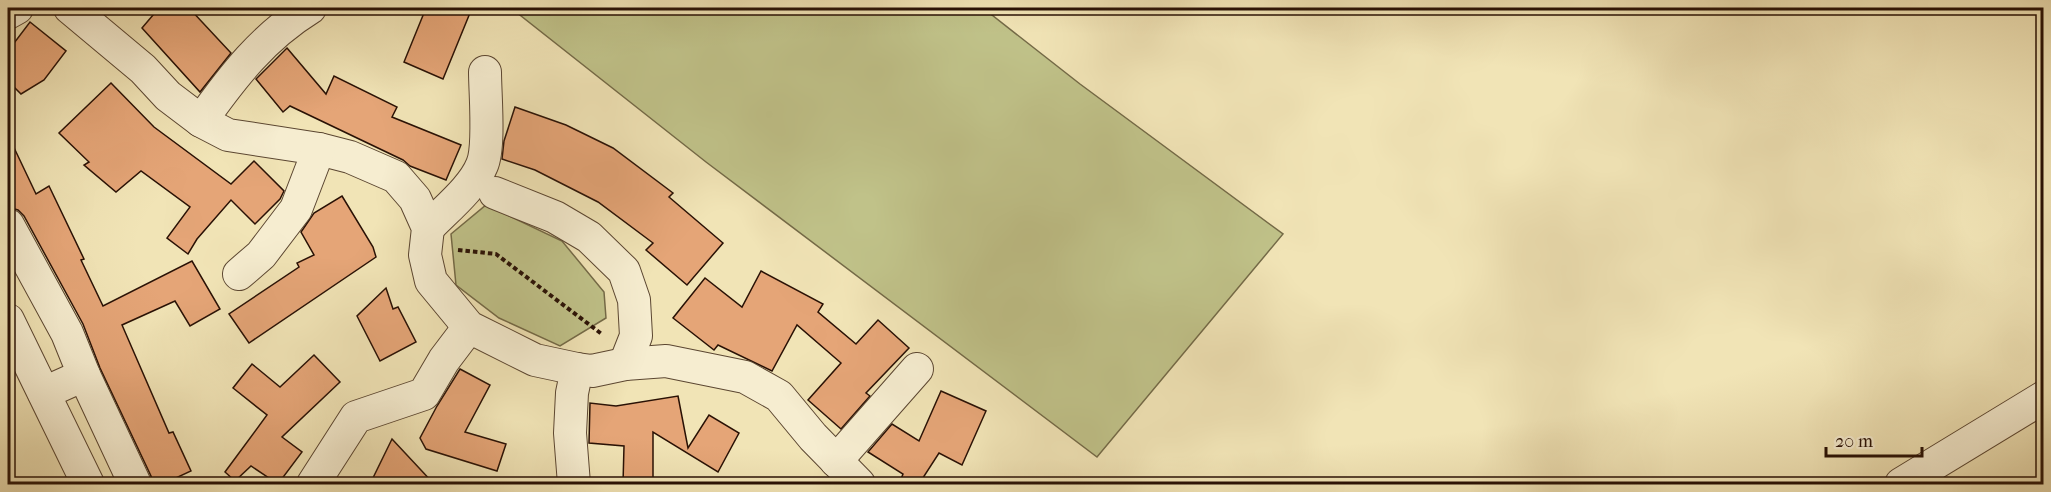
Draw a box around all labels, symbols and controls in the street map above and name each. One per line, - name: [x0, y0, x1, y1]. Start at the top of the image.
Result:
- scale bar: [1826, 420, 1922, 458]
- text: 20 m: [1835, 431, 1873, 452]

